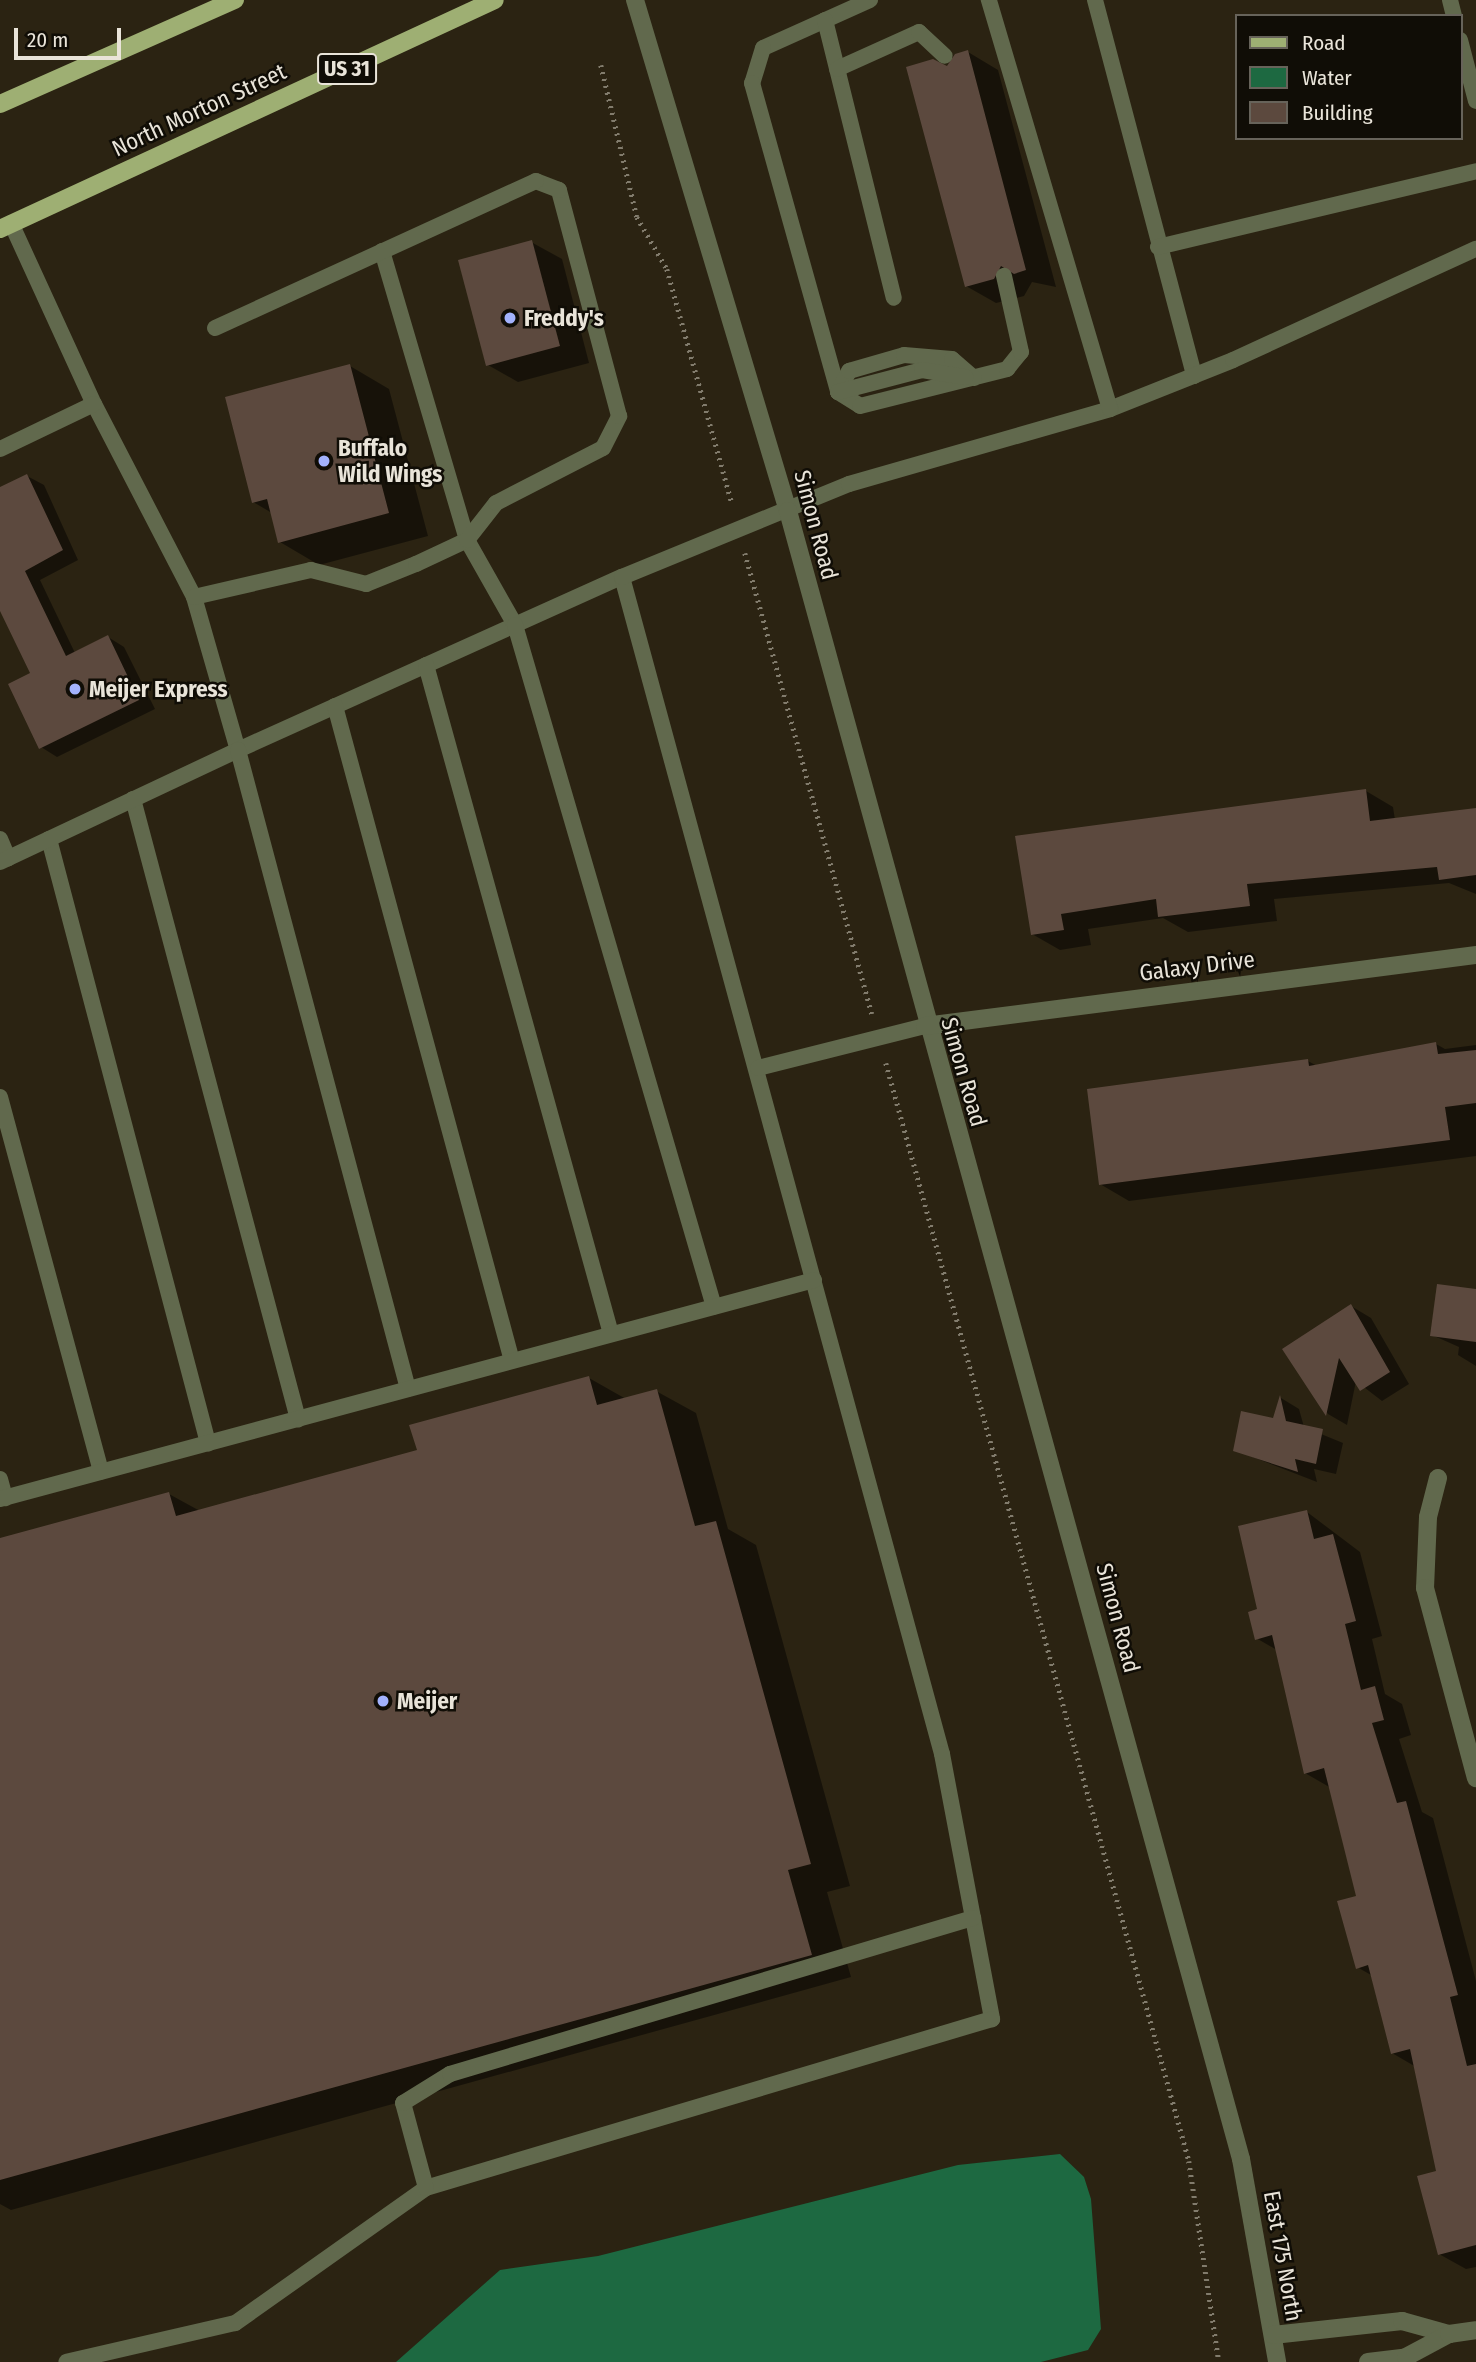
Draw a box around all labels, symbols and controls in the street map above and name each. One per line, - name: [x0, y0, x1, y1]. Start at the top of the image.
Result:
- scale bar: [18, 14, 124, 58]
- legend: [1234, 14, 1462, 140]
- text: 20 m: [27, 27, 68, 53]
- text: Road: [1302, 30, 1346, 56]
- road number: US 31: [316, 52, 378, 86]
- street label: North Morton Street: [108, 58, 290, 162]
- text: Water: [1302, 65, 1352, 91]
- text: Building: [1302, 100, 1373, 126]
- place label: Freddy's: [524, 304, 604, 332]
- marker: Freddy's: [502, 310, 518, 326]
- place label: Buffalo Wild Wings: [338, 434, 442, 488]
- marker: Buffalo Wild Wings: [316, 453, 332, 469]
- street label: Simon Road: [788, 467, 844, 583]
- place label: Meijer Express: [89, 675, 228, 703]
- marker: Meijer Express: [67, 681, 83, 697]
- street label: Galaxy Drive: [1138, 945, 1256, 987]
- street label: Simon Road: [935, 1014, 993, 1130]
- street label: Simon Road: [1090, 1560, 1146, 1676]
- place label: Meijer: [397, 1687, 457, 1715]
- marker: Meijer: [375, 1693, 391, 1709]
- street label: East 175 North: [1258, 2189, 1308, 2323]

